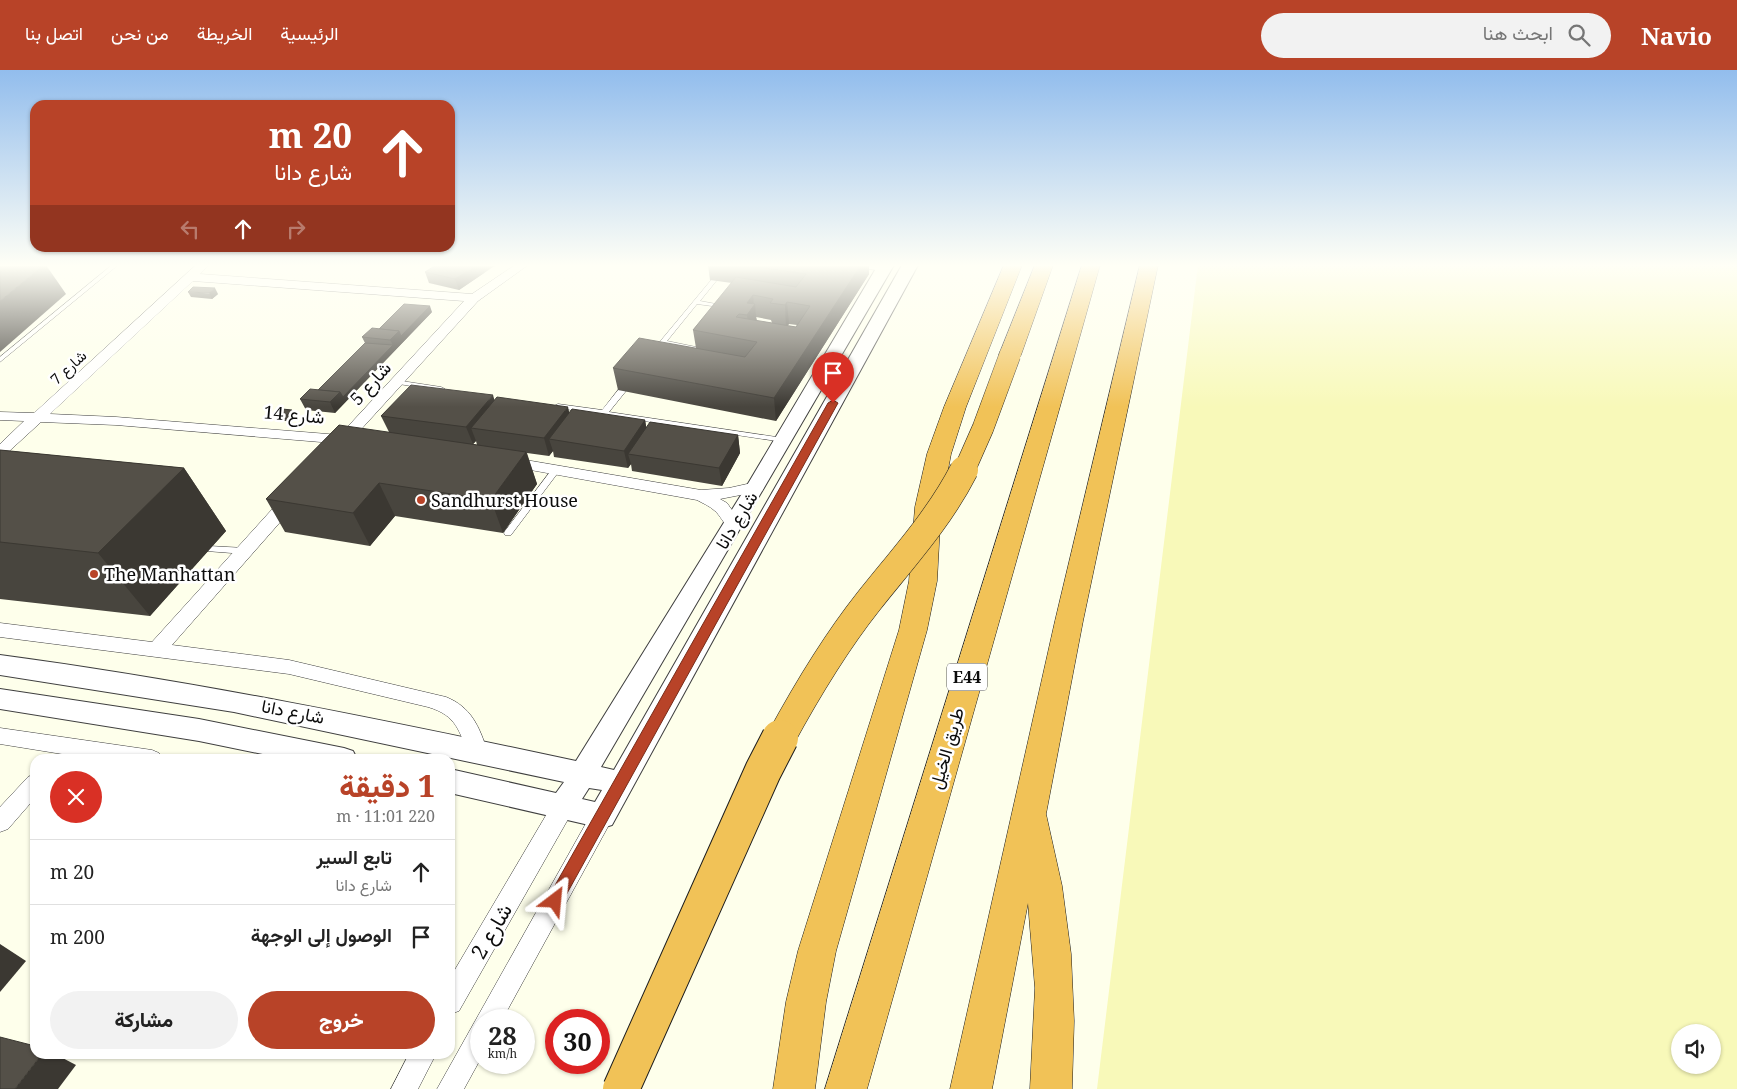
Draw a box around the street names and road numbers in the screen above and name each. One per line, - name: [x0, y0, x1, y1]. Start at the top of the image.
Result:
- street label: شارع 7: [46, 345, 92, 390]
- street label: شارع 5: [344, 356, 397, 411]
- street label: شارع 14: [262, 399, 325, 430]
- street label: شارع دانا: [709, 487, 763, 554]
- road number: E44: [947, 664, 987, 690]
- street label: شارع دانا: [259, 693, 326, 730]
- street label: طريق الخيل: [923, 704, 969, 792]
- street label: شارع 2: [464, 898, 519, 964]

